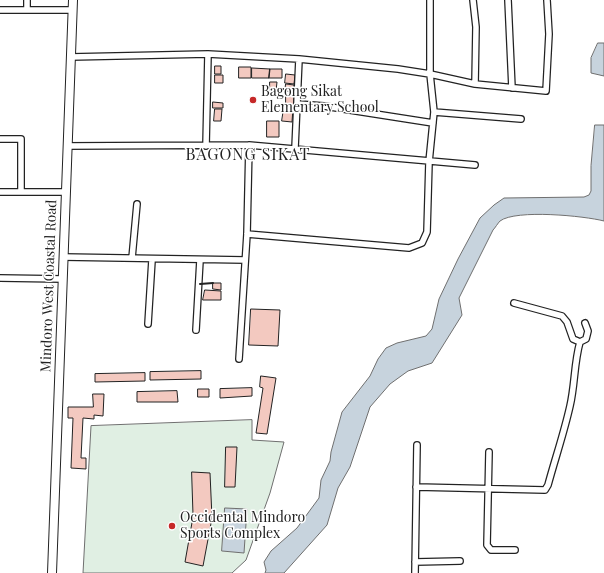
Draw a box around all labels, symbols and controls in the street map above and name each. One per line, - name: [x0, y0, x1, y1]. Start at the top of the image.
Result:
- place label: Bagong Sikat Elementary School: [261, 84, 379, 116]
- marker: Bagong Sikat Elementary School: [248, 95, 258, 105]
- district label: BAGONG SIKAT: [186, 145, 310, 165]
- street label: Mindoro West Coastal Road: [38, 199, 60, 373]
- place label: Occidental Mindoro Sports Complex: [180, 510, 305, 542]
- marker: Occidental Mindoro Sports Complex: [167, 521, 177, 531]

